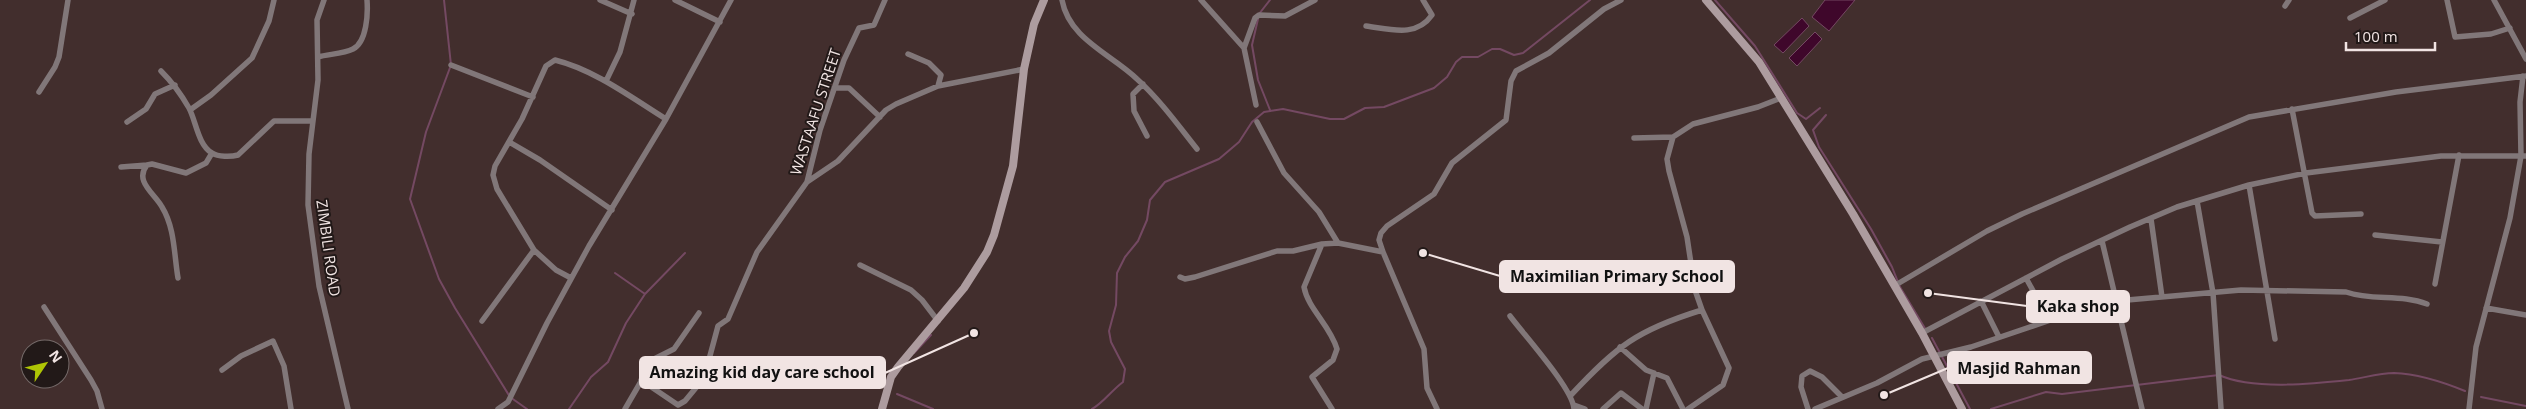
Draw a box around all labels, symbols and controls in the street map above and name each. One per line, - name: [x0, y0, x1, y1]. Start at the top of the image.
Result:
- scale bar: [2346, 20, 2435, 52]
- text: 100 m: [2354, 26, 2398, 46]
- street label: WASTAAFU STREET: [785, 45, 845, 178]
- street label: ZIMBILI ROAD: [312, 198, 346, 297]
- callout: Maximilian Primary School: [1500, 261, 1734, 292]
- text: Maximilian Primary School: [1510, 265, 1724, 287]
- callout: Kaka shop: [2027, 291, 2129, 322]
- text: Kaka shop: [2037, 295, 2119, 317]
- north arrow: [20, 339, 70, 389]
- text: N: [45, 346, 67, 366]
- callout: Masjid Rahman: [1948, 352, 2091, 383]
- callout: Amazing kid day care school: [640, 357, 885, 388]
- text: Masjid Rahman: [1957, 357, 2081, 379]
- text: Amazing kid day care school: [649, 361, 875, 383]

